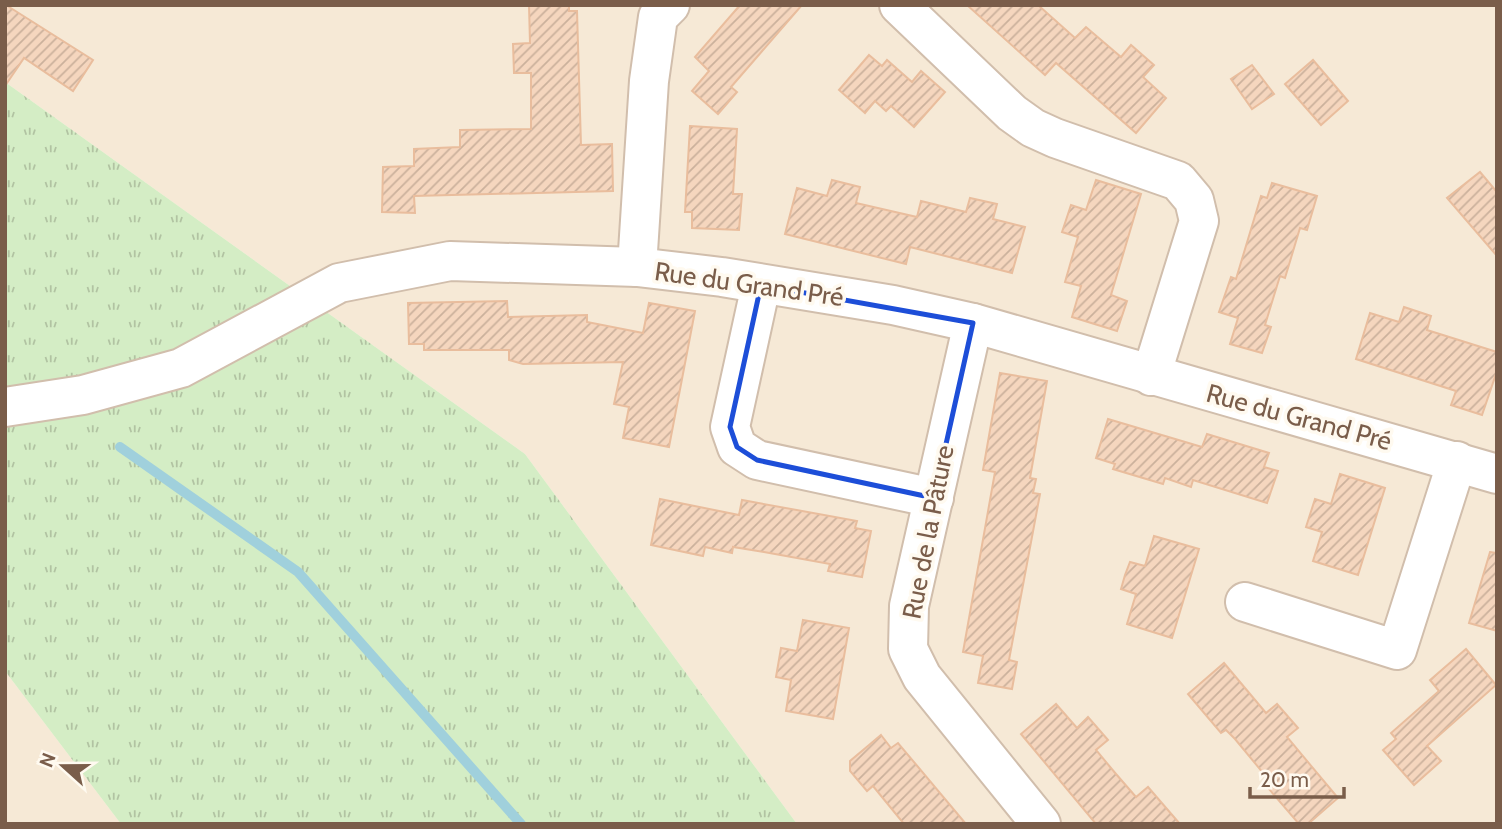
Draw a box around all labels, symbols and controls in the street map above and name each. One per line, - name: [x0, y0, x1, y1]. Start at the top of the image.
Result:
- street label: Rue du Grand Pré: [652, 255, 846, 313]
- street label: Rue du Grand Pré: [1203, 377, 1395, 457]
- street label: Rue de la Pâture: [895, 442, 961, 622]
- north arrow: [28, 731, 98, 801]
- text: N: [34, 750, 61, 770]
- scale bar: [1250, 756, 1344, 800]
- text: 20 m: [1260, 767, 1309, 792]

